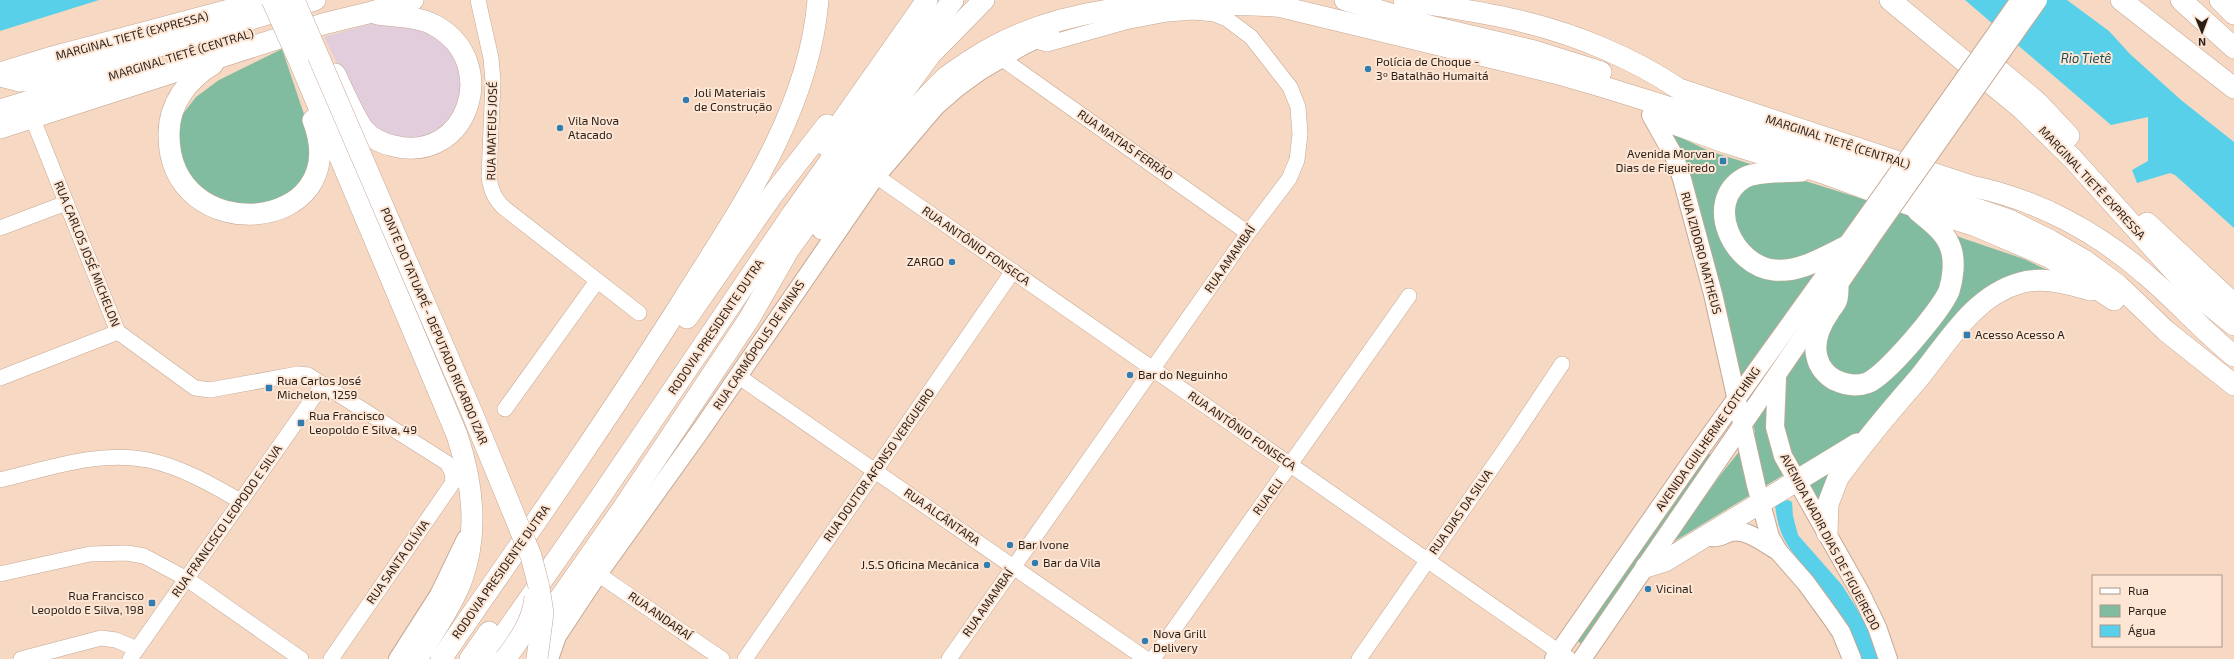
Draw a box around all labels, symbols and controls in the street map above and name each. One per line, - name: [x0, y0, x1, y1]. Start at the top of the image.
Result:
- street label: MARGINAL TIETÊ (EXPRESSA): [54, 8, 210, 62]
- north arrow: [2182, 12, 2222, 52]
- street label: MARGINAL TIETÊ (CENTRAL): [106, 25, 255, 83]
- text: N: [2198, 36, 2206, 49]
- water label: Rio Tietê: [2061, 50, 2111, 66]
- place label: Polícia de Choque - 3º Batalhão Humaitá: [1376, 54, 1489, 82]
- marker: Polícia de Choque - 3º Batalhão Humaitá: [1363, 64, 1373, 74]
- street label: RUA MATEUS JOSÉ: [483, 81, 499, 181]
- place label: Joli Materiais de Construção: [694, 85, 772, 114]
- marker: Joli Materiais de Construção: [681, 95, 691, 105]
- street label: RUA MATIAS FERRÃO: [1075, 106, 1176, 182]
- street label: MARGINAL TIETÊ (CENTRAL): [1764, 111, 1912, 171]
- place label: Vila Nova Atacado: [568, 113, 619, 141]
- marker: Vila Nova Atacado: [555, 123, 565, 133]
- street label: MARGINAL TIETÊ EXPRESSA: [2037, 123, 2149, 242]
- place label: Avenida Morvan Dias de Figueiredo: [1616, 146, 1715, 174]
- marker: Avenida Morvan Dias de Figueiredo: [1718, 156, 1728, 166]
- street label: RUA CARLOS JOSÉ MICHELON: [52, 179, 124, 329]
- street label: RUA IZIDORO MATHEUS: [1679, 190, 1725, 316]
- street label: RUA ANTÔNIO FONSECA: [920, 203, 1034, 288]
- street label: PONTE DO TATUAPÉ - DEPUTADO RICARDO IZAR: [378, 205, 491, 446]
- street label: RUA AMAMBAÍ: [1201, 221, 1258, 295]
- place label: ZARGO: [907, 254, 944, 268]
- street label: RODOVIA PRESIDENTE DUTRA: [665, 256, 766, 397]
- marker: ZARGO: [947, 257, 957, 267]
- street label: RUA CARMÓPOLIS DE MINAS: [710, 277, 807, 412]
- place label: Acesso Acesso A: [1975, 327, 2065, 341]
- marker: Acesso Acesso A: [1962, 330, 1972, 340]
- street label: AVENIDA GUILHERME COTCHING: [1652, 364, 1762, 513]
- place label: Bar do Neguinho: [1138, 367, 1228, 381]
- marker: Bar do Neguinho: [1125, 370, 1135, 380]
- place label: Rua Carlos José Michelon, 1259: [277, 373, 361, 401]
- marker: Rua Carlos José Michelon, 1259: [264, 383, 274, 393]
- street label: RUA DOUTOR AFONSO VERGUEIRO: [820, 385, 937, 544]
- street label: RUA ANTÔNIO FONSECA: [1186, 388, 1300, 473]
- place label: Rua Francisco Leopoldo E Silva, 49: [309, 408, 417, 436]
- marker: Rua Francisco Leopoldo E Silva, 49: [296, 418, 306, 428]
- street label: RUA FRANCISCO LEOPODO E SILVA: [168, 441, 285, 599]
- street label: AVENIDA NADIR DIAS DE FIGUEIREDO: [1778, 451, 1884, 632]
- street label: RUA DIAS DA SILVA: [1426, 466, 1495, 557]
- street label: RUA ELI: [1249, 476, 1285, 517]
- street label: RUA ALCÂNTARA: [902, 485, 984, 548]
- street label: RODOVIA PRESIDENTE DUTRA: [449, 501, 552, 641]
- street label: RUA SANTA OLÍVIA: [363, 516, 432, 606]
- place label: Bar Ivone: [1018, 537, 1069, 551]
- marker: Bar Ivone: [1005, 540, 1015, 550]
- place label: Bar da Vila: [1043, 555, 1101, 569]
- place label: J.S.S Oficina Mecânica: [861, 557, 979, 571]
- marker: Bar da Vila: [1030, 558, 1040, 568]
- marker: J.S.S Oficina Mecânica: [982, 560, 992, 570]
- street label: RUA AMAMBAÍ: [959, 565, 1016, 639]
- legend: [2092, 575, 2222, 647]
- place label: Vicinal: [1656, 581, 1693, 595]
- text: Rua: [2128, 583, 2149, 597]
- marker: Vicinal: [1643, 584, 1653, 594]
- place label: Rua Francisco Leopoldo E Silva, 198: [31, 588, 144, 616]
- street label: RUA ANDARAÍ: [626, 588, 696, 643]
- marker: Rua Francisco Leopoldo E Silva, 198: [147, 598, 157, 608]
- text: Parque: [2128, 603, 2166, 617]
- text: Água: [2128, 623, 2156, 637]
- place label: Nova Grill Delivery: [1153, 626, 1207, 654]
- marker: Nova Grill Delivery: [1140, 636, 1150, 646]

